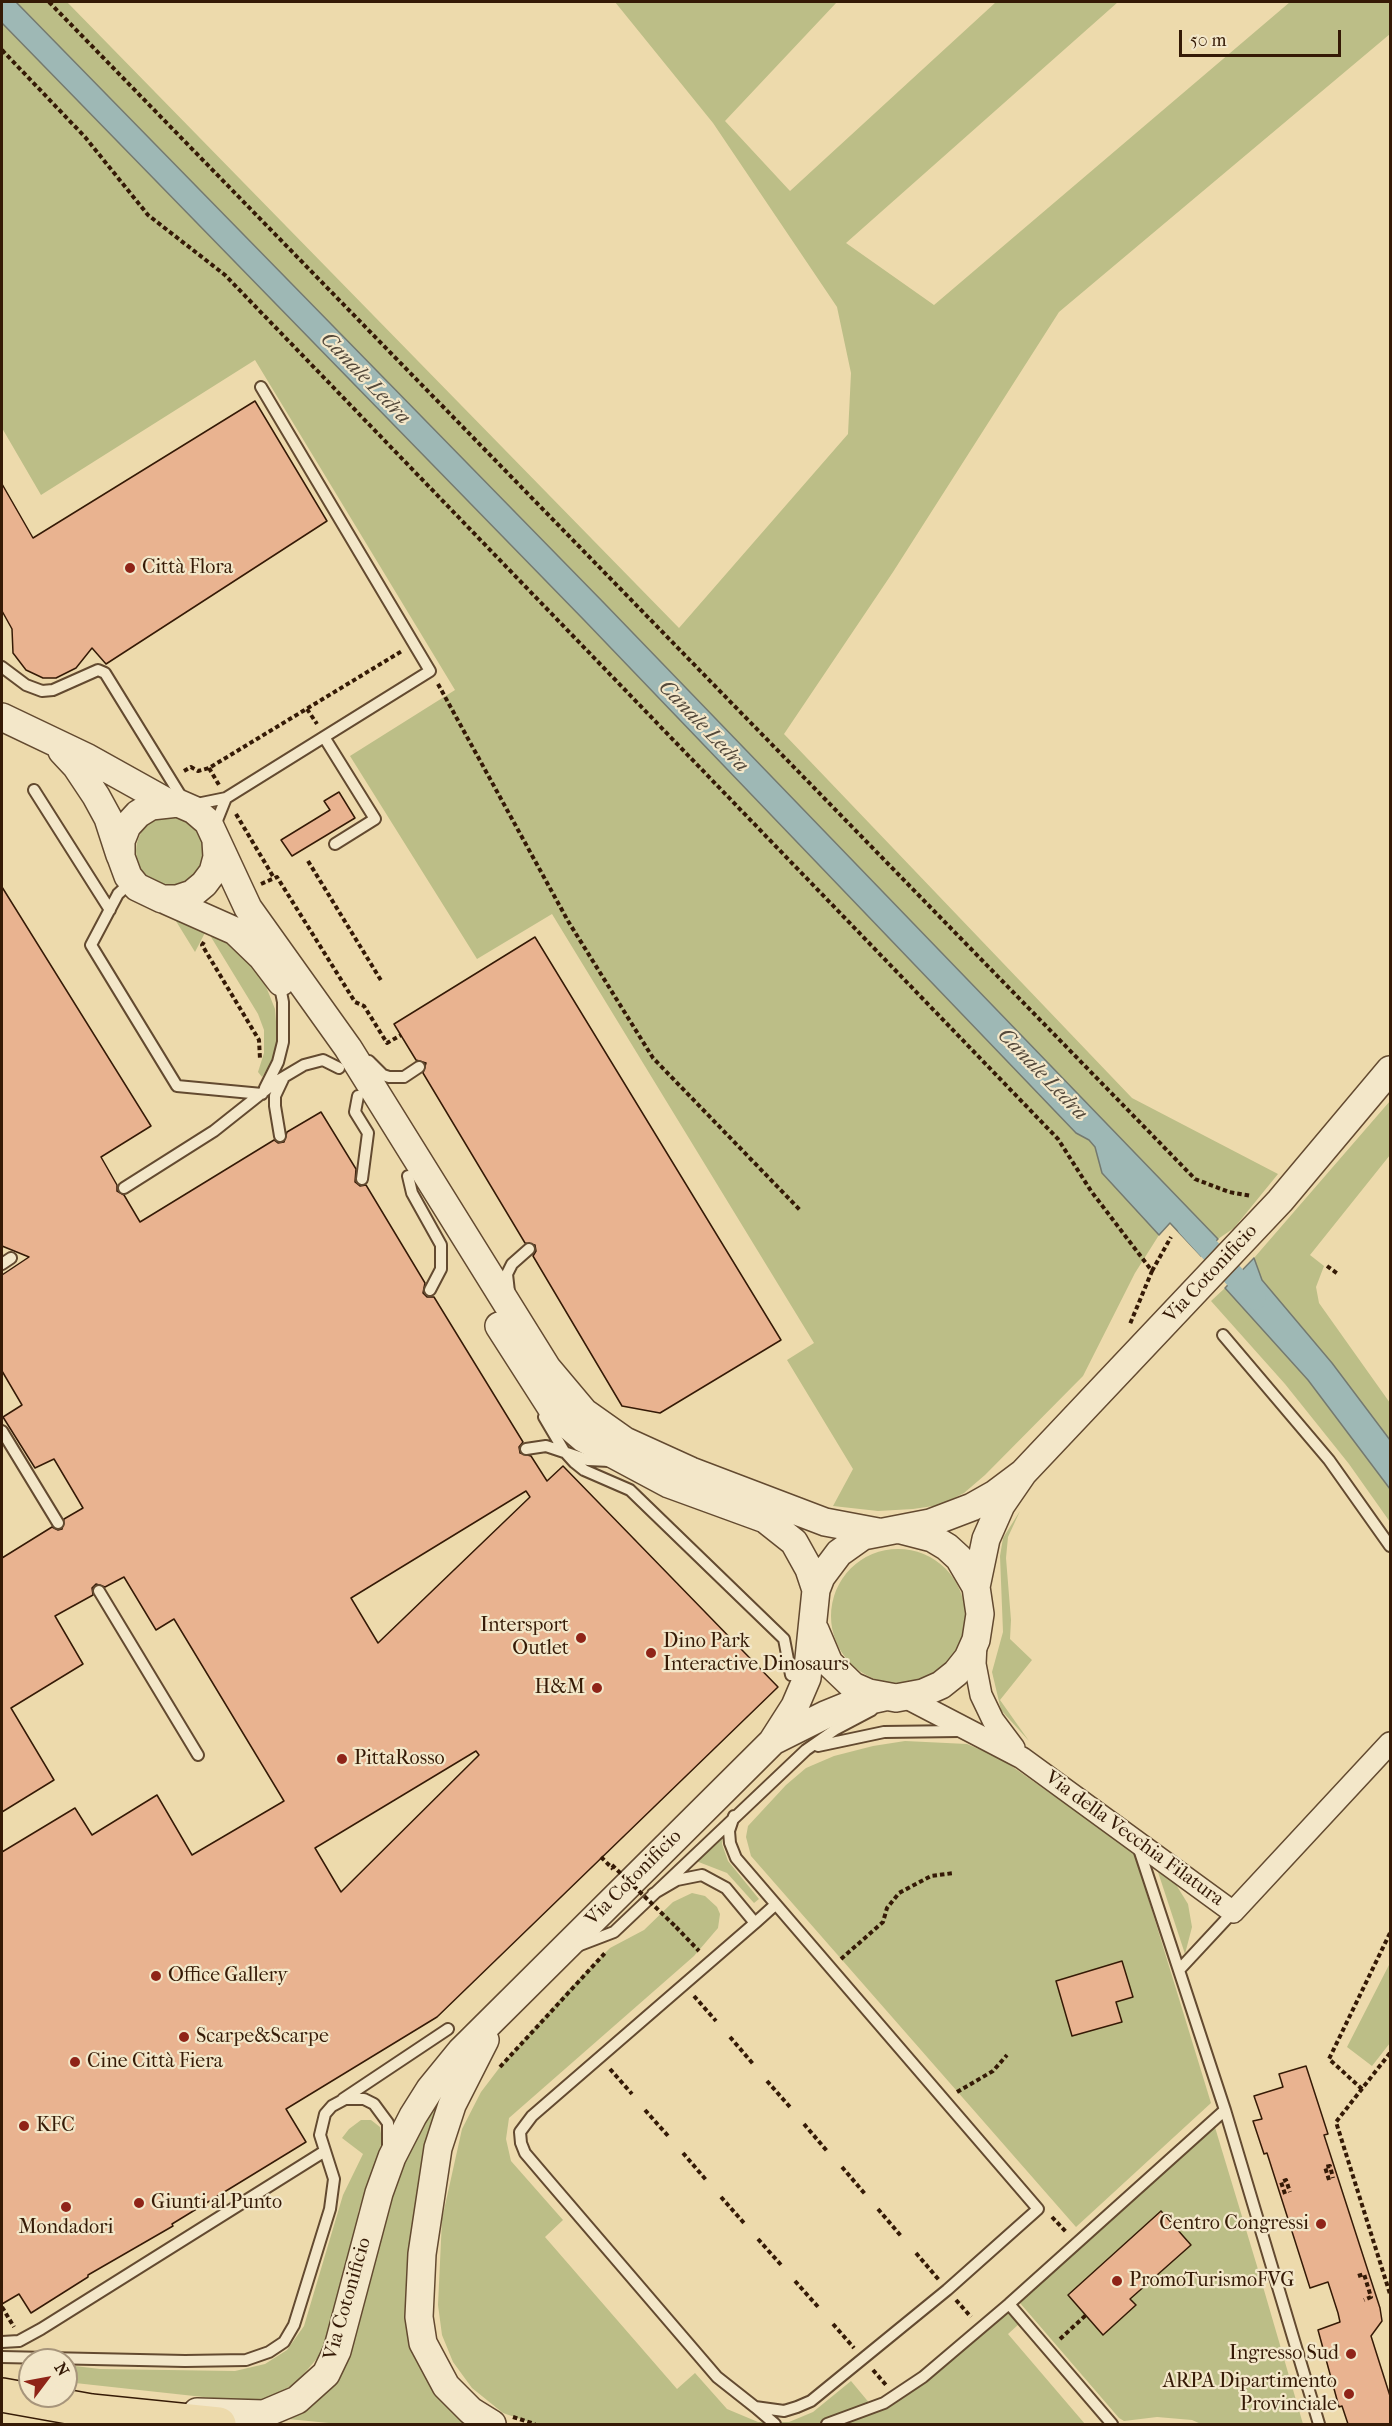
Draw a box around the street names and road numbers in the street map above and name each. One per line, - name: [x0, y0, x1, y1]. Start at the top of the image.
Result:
- street label: Via Cotonificio: [1159, 1220, 1263, 1328]
- street label: Via della Vecchia Filatura: [1040, 1766, 1228, 1912]
- street label: Via Cotonificio: [581, 1825, 687, 1931]
- street label: Via Cotonificio: [319, 2235, 377, 2363]

